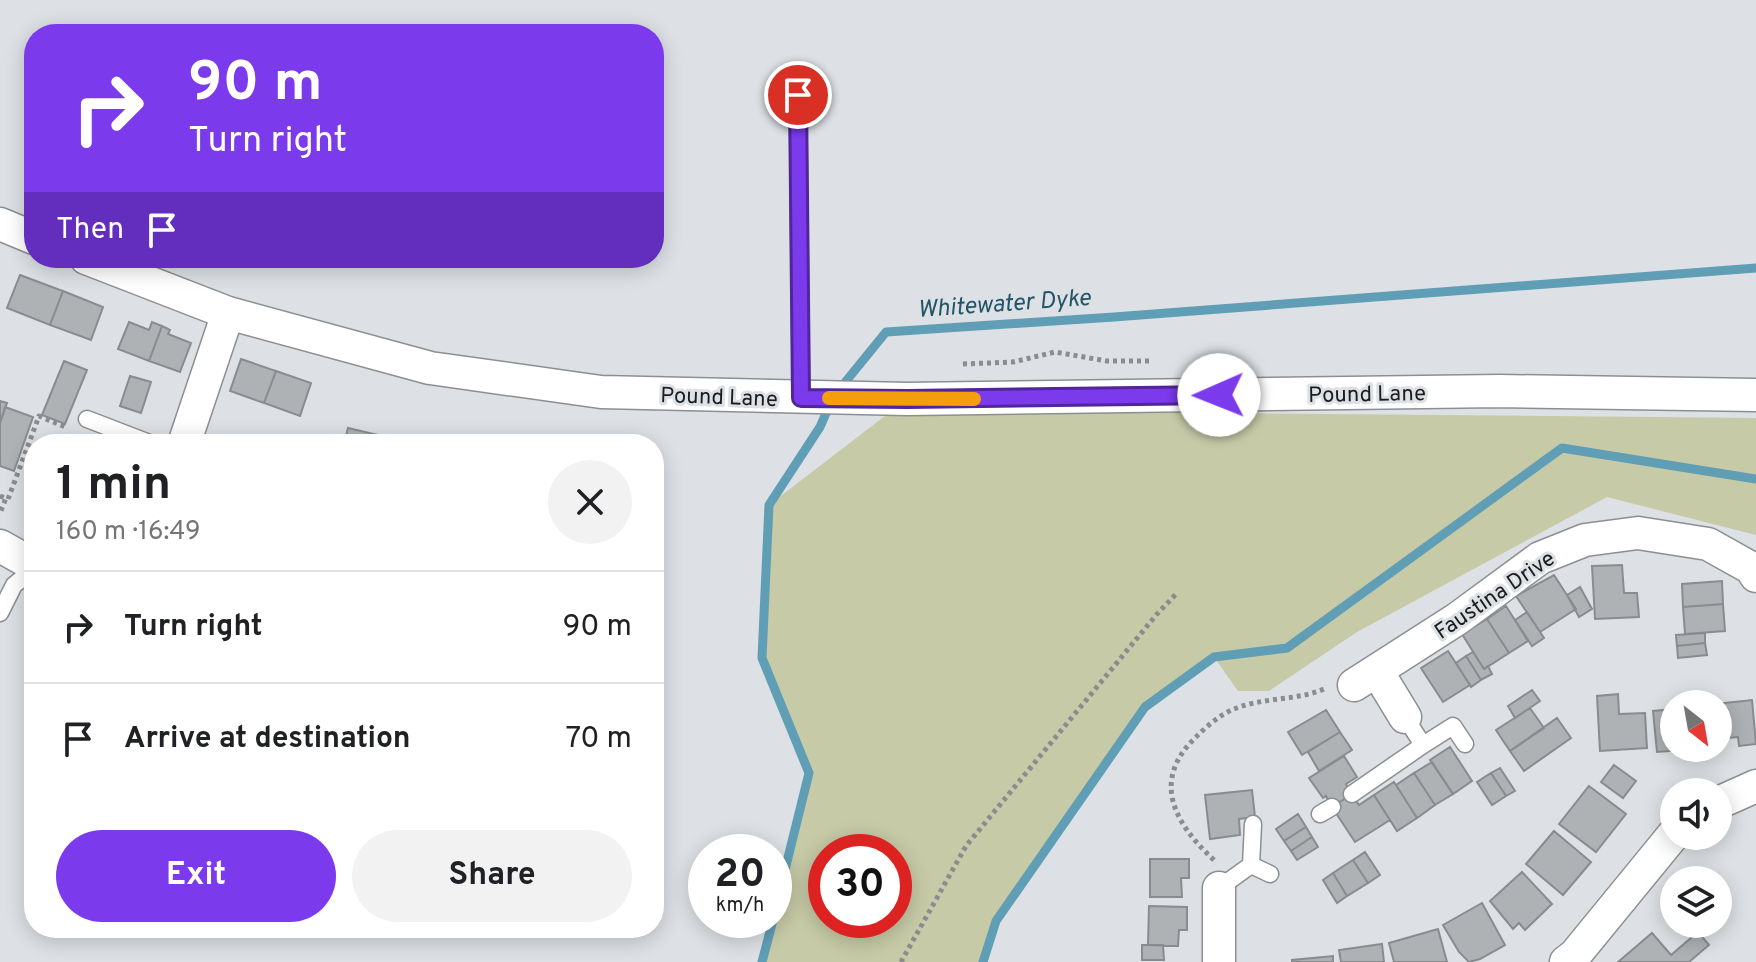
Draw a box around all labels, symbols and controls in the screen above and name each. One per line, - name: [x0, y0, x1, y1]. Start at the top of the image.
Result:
- text: 90 m: [188, 50, 323, 120]
- icon: right: [56, 56, 160, 160]
- pin: [764, 61, 832, 129]
- icon: arrive: [776, 73, 820, 117]
- text: Turn right: [188, 119, 347, 165]
- icon: arrive: [140, 208, 184, 252]
- text: Then: [56, 212, 124, 249]
- water label: Whitewater Dyke: [916, 284, 1092, 326]
- position arrow: [1177, 353, 1261, 437]
- street label: Pound Lane: [1308, 381, 1426, 410]
- street label: Pound Lane: [660, 383, 778, 414]
- text: 1 min: [56, 456, 171, 516]
- button: close: [548, 460, 632, 544]
- text: 160 m · 16:49: [56, 516, 201, 549]
- street label: Faustina Drive: [1430, 546, 1561, 646]
- icon: right: [56, 605, 100, 649]
- text: Turn right: [124, 609, 262, 646]
- text: 90 m: [563, 609, 632, 646]
- north arrow: [1660, 690, 1732, 762]
- map controls: [1660, 690, 1732, 938]
- icon: arrive: [56, 717, 100, 761]
- text: Arrive at destination: [124, 721, 410, 758]
- text: 70 m: [566, 721, 632, 758]
- button: sound: [1660, 778, 1732, 850]
- button: Exit: [56, 830, 336, 922]
- button: Share: [352, 830, 632, 922]
- speed limit sign: 30: [808, 834, 912, 938]
- text: 20: [715, 851, 765, 901]
- button: layers: [1660, 866, 1732, 938]
- text: km/h: [716, 893, 764, 919]

